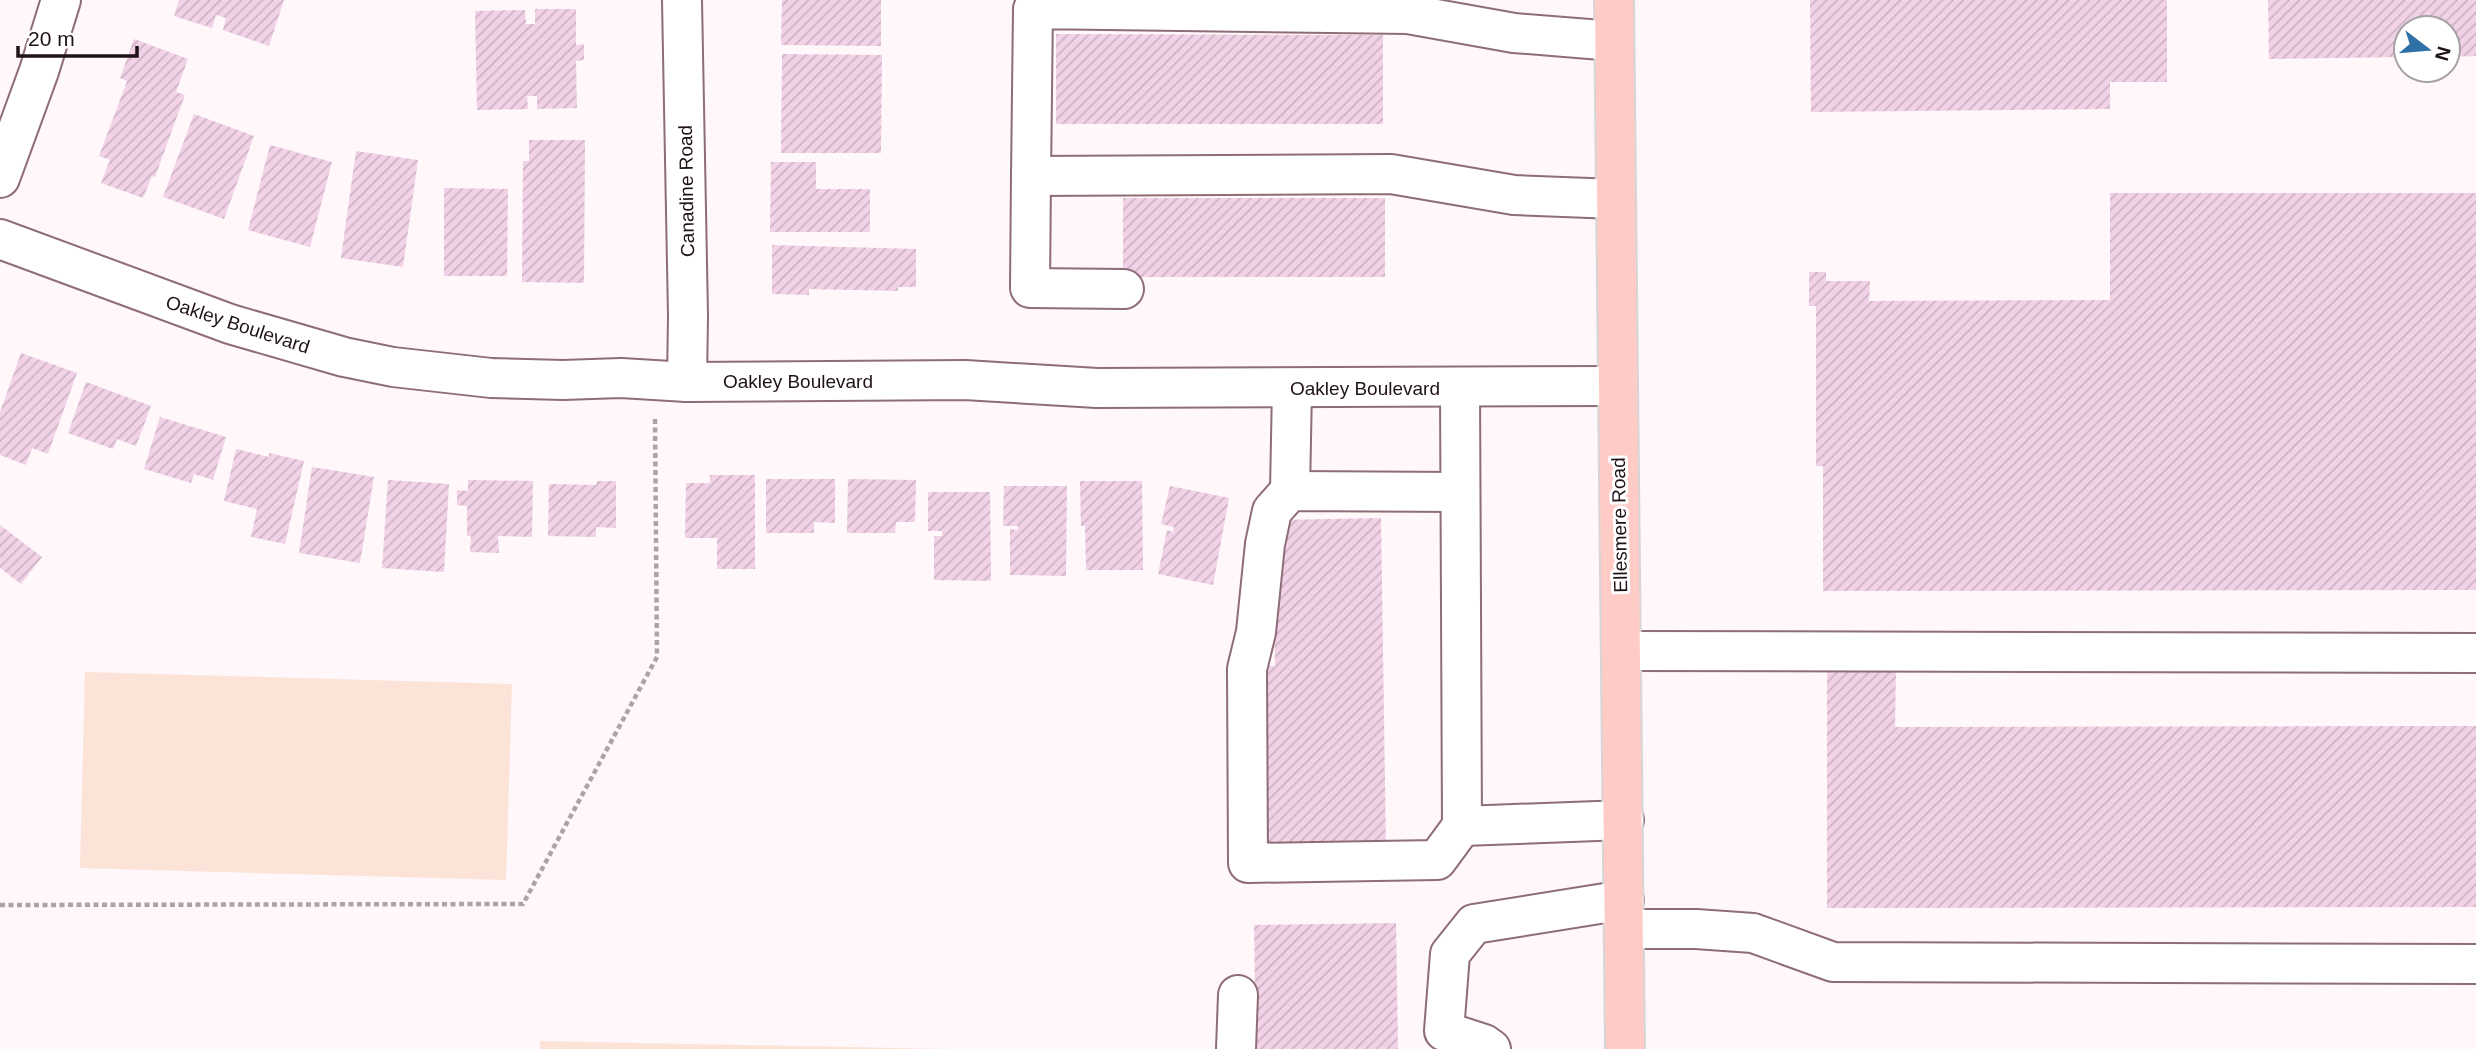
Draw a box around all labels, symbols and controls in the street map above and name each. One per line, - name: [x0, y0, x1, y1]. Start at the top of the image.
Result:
- scale bar: [18, 14, 136, 58]
- north arrow: [2392, 14, 2462, 84]
- text: 20 m: [28, 27, 75, 50]
- text: N: [2431, 44, 2455, 63]
- street label: Canadine Road: [675, 125, 698, 257]
- street label: Oakley Boulevard: [163, 291, 312, 358]
- street label: Oakley Boulevard: [723, 371, 873, 392]
- street label: Oakley Boulevard: [1290, 378, 1440, 399]
- street label: Ellesmere Road: [1608, 457, 1631, 593]

